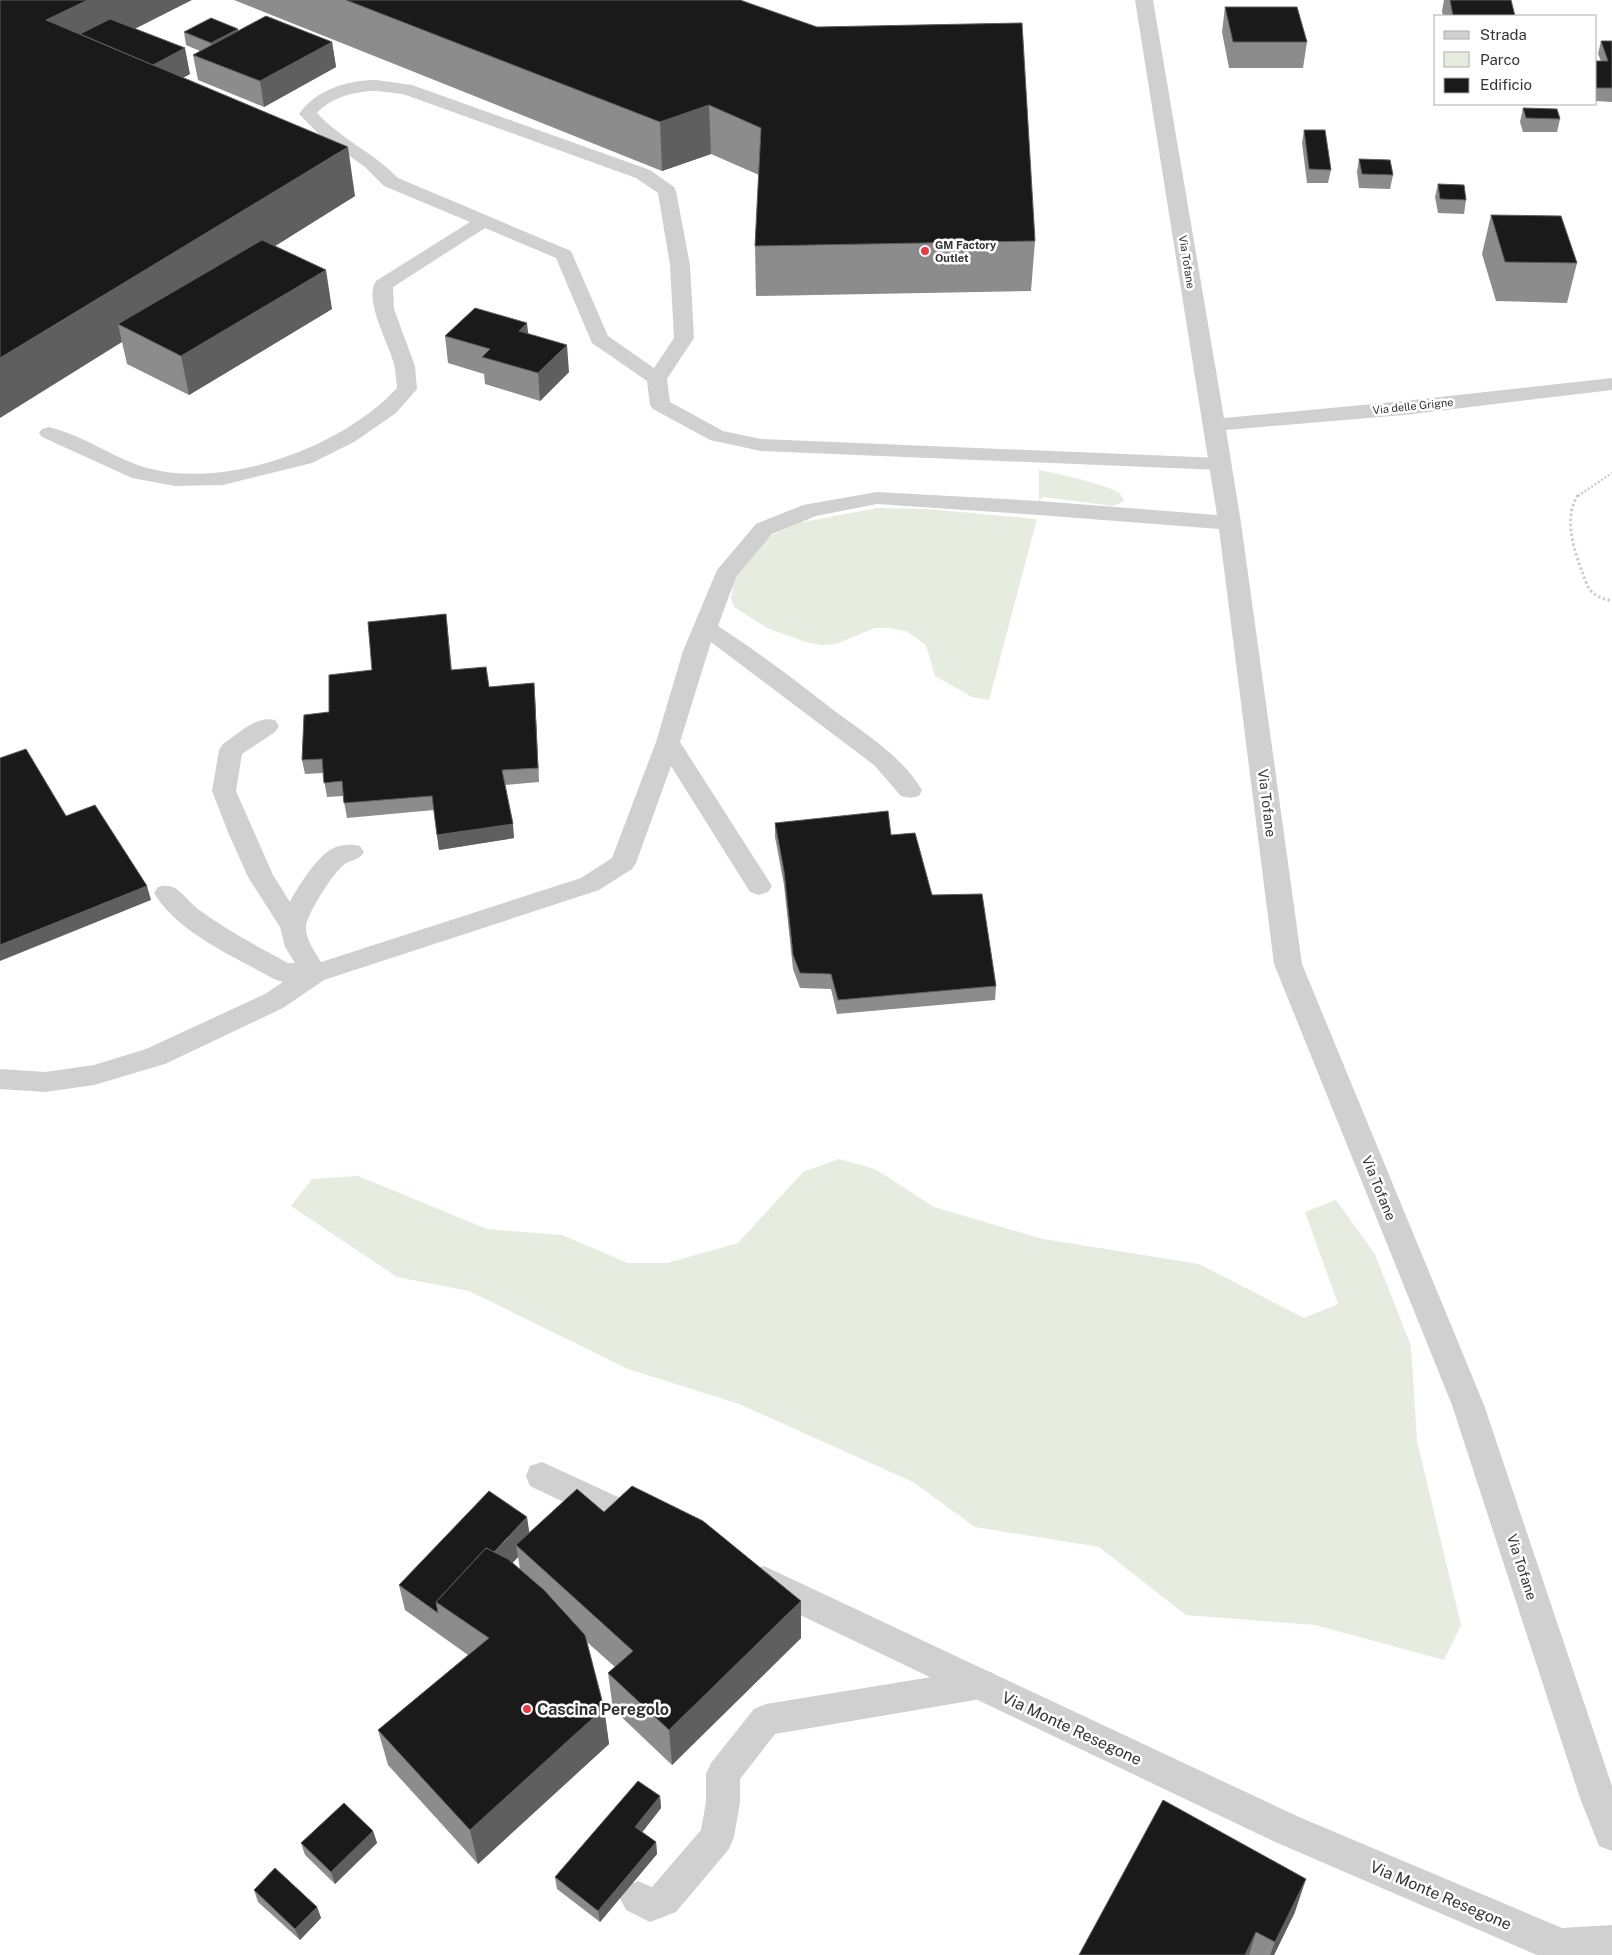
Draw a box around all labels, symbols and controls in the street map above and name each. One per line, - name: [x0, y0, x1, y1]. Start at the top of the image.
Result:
- legend: [1434, 15, 1597, 105]
- text: Strada: [1480, 26, 1527, 43]
- text: Parco: [1480, 51, 1520, 68]
- text: Edificio: [1480, 76, 1532, 93]
- street label: Via Tofane: [1177, 235, 1197, 289]
- place label: GM Factory Outlet: [935, 239, 997, 264]
- marker: GM Factory Outlet: [919, 245, 931, 257]
- street label: Via delle Grigne: [1372, 396, 1454, 416]
- street label: Via Tofane: [1255, 768, 1279, 838]
- street label: Via Tofane: [1359, 1153, 1399, 1223]
- street label: Via Tofane: [1504, 1532, 1540, 1602]
- street label: Via Monte Resegone: [999, 1688, 1145, 1769]
- place label: Cascina Peregolo: [537, 1700, 669, 1719]
- marker: Cascina Peregolo: [521, 1703, 533, 1715]
- street label: Via Monte Resegone: [1367, 1857, 1514, 1934]

